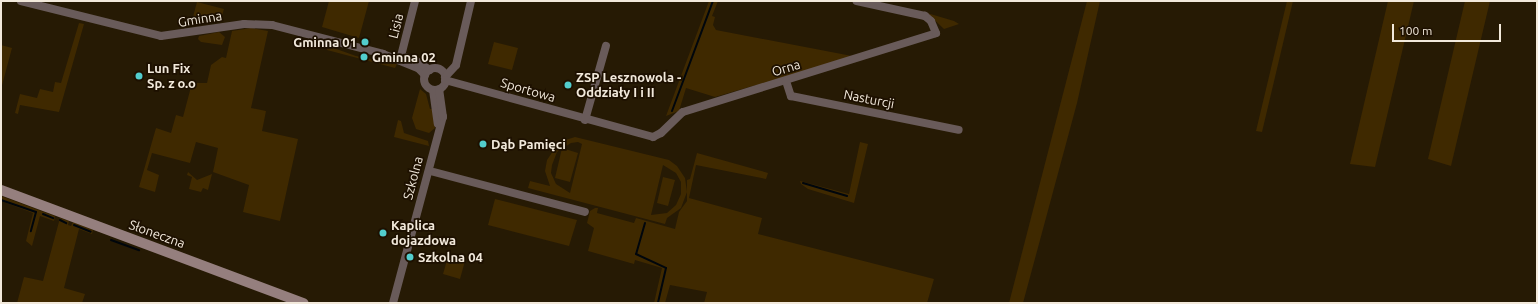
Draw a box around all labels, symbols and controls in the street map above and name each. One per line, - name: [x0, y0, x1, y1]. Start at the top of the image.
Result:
- street label: Gminna: [177, 8, 223, 30]
- street label: Lisia: [385, 12, 407, 40]
- scale bar: [1394, 16, 1503, 42]
- text: 100 m: [1399, 24, 1432, 37]
- place label: Gminna 01: [293, 34, 357, 50]
- marker: Gminna 01: [360, 37, 370, 47]
- place label: Gminna 02: [372, 49, 436, 65]
- marker: Gminna 02: [359, 52, 369, 62]
- street label: Orna: [770, 56, 802, 80]
- place label: Lun Fix Sp. z o.o: [147, 61, 196, 92]
- place label: ZSP Lesznowola - Oddziały I i II: [576, 70, 681, 101]
- marker: Lun Fix Sp. z o.o: [134, 71, 144, 81]
- street label: Sportowa: [499, 75, 557, 105]
- marker: ZSP Lesznowola - Oddziały I i II: [563, 80, 573, 90]
- street label: Nasturcji: [842, 86, 896, 112]
- place label: Dąb Pamięci: [491, 136, 566, 152]
- marker: Dąb Pamięci: [478, 139, 488, 149]
- street label: Szkolna: [400, 155, 426, 201]
- street label: Słoneczna: [127, 217, 187, 251]
- place label: Kaplica dojazdowa: [391, 218, 456, 249]
- marker: Kaplica dojazdowa: [378, 228, 388, 238]
- place label: Szkolna 04: [418, 249, 483, 265]
- marker: Szkolna 04: [405, 252, 415, 262]

